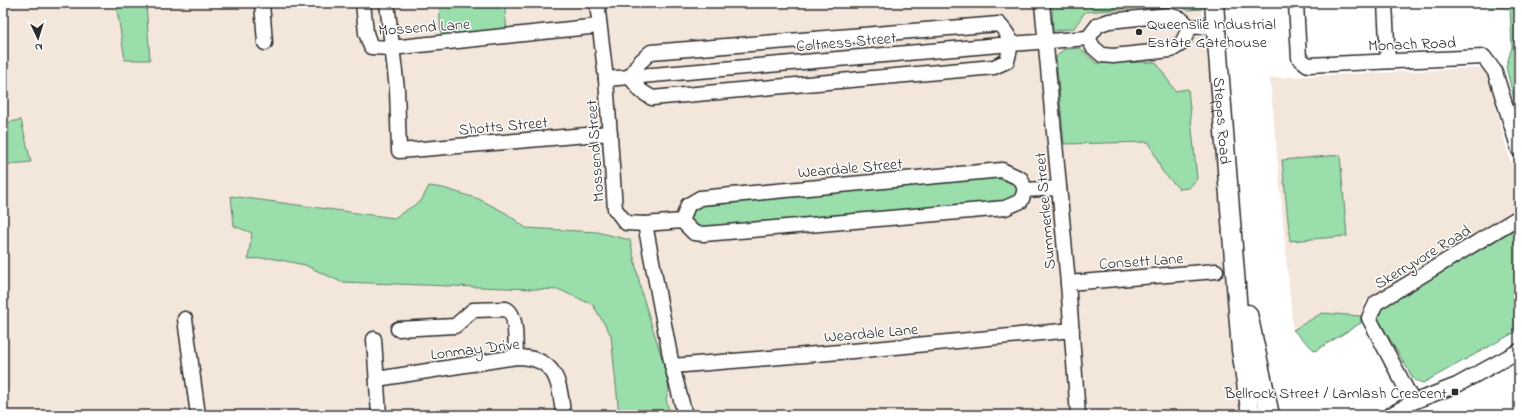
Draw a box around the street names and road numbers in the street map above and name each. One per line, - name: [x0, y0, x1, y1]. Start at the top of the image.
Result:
- street label: Mossend Lane: [377, 13, 472, 43]
- street label: Coltness Street: [795, 27, 898, 59]
- street label: Monach Road: [1368, 31, 1457, 59]
- street label: Stepps Road: [1206, 76, 1237, 165]
- street label: Mossend Street: [580, 98, 612, 203]
- street label: Shotts Street: [458, 111, 549, 143]
- street label: Summerlee Street: [1029, 151, 1063, 270]
- street label: Weardale Street: [797, 152, 904, 186]
- street label: Skerryvore Road: [1370, 219, 1476, 296]
- street label: Consett Lane: [1098, 247, 1185, 277]
- street label: Weardale Lane: [823, 318, 920, 350]
- street label: Lonmay Drive: [429, 333, 522, 367]

